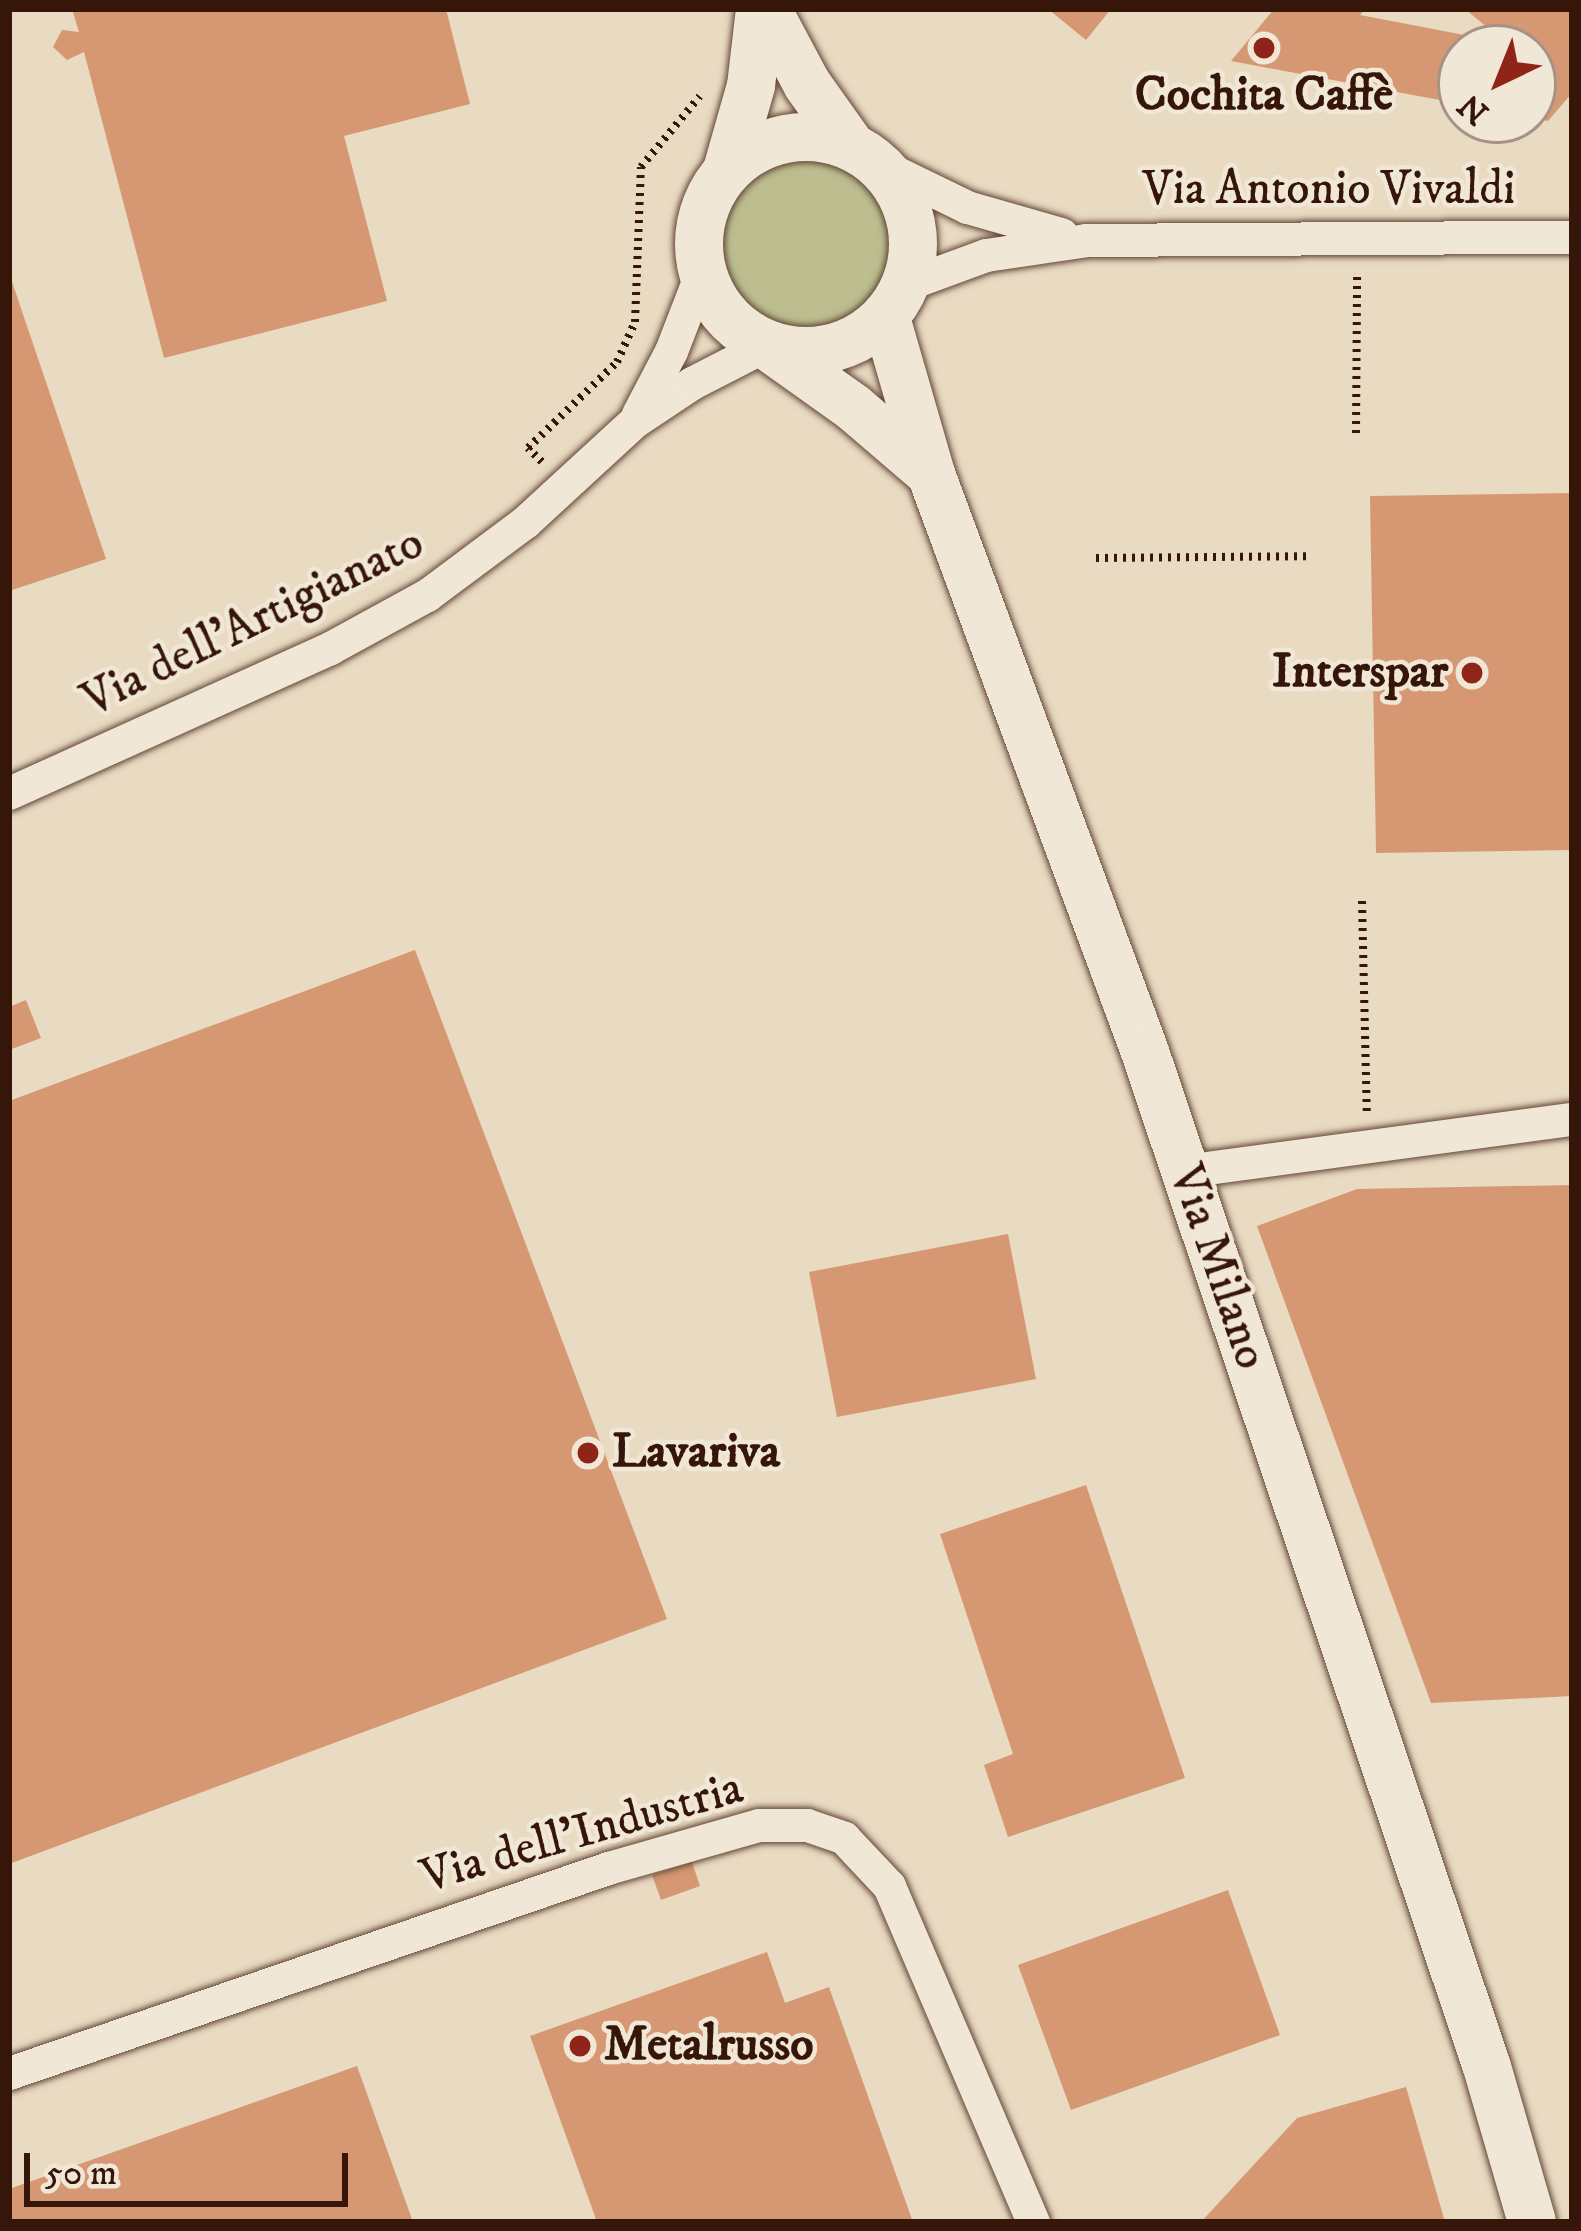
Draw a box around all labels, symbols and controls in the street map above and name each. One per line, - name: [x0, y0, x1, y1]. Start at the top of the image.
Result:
- north arrow: [1437, 24, 1557, 144]
- marker: Cochita Caffè: [1251, 35, 1277, 61]
- place label: Cochita Caffè: [1135, 67, 1393, 125]
- text: N: [1450, 84, 1498, 133]
- street label: Via Antonio Vivaldi: [1143, 161, 1515, 219]
- street label: Via dell'Artigianato: [73, 514, 433, 730]
- place label: Interspar: [1272, 644, 1448, 702]
- marker: Interspar: [1459, 660, 1485, 686]
- street label: Via Milano: [1156, 1157, 1280, 1377]
- place label: Lavariva: [612, 1424, 780, 1482]
- marker: Lavariva: [575, 1440, 601, 1466]
- street label: Via dell'Industria: [415, 1760, 749, 1906]
- place label: Metalrusso: [604, 2017, 814, 2075]
- marker: Metalrusso: [567, 2033, 593, 2059]
- scale bar: [30, 2129, 354, 2203]
- text: 50 m: [45, 2151, 117, 2196]

